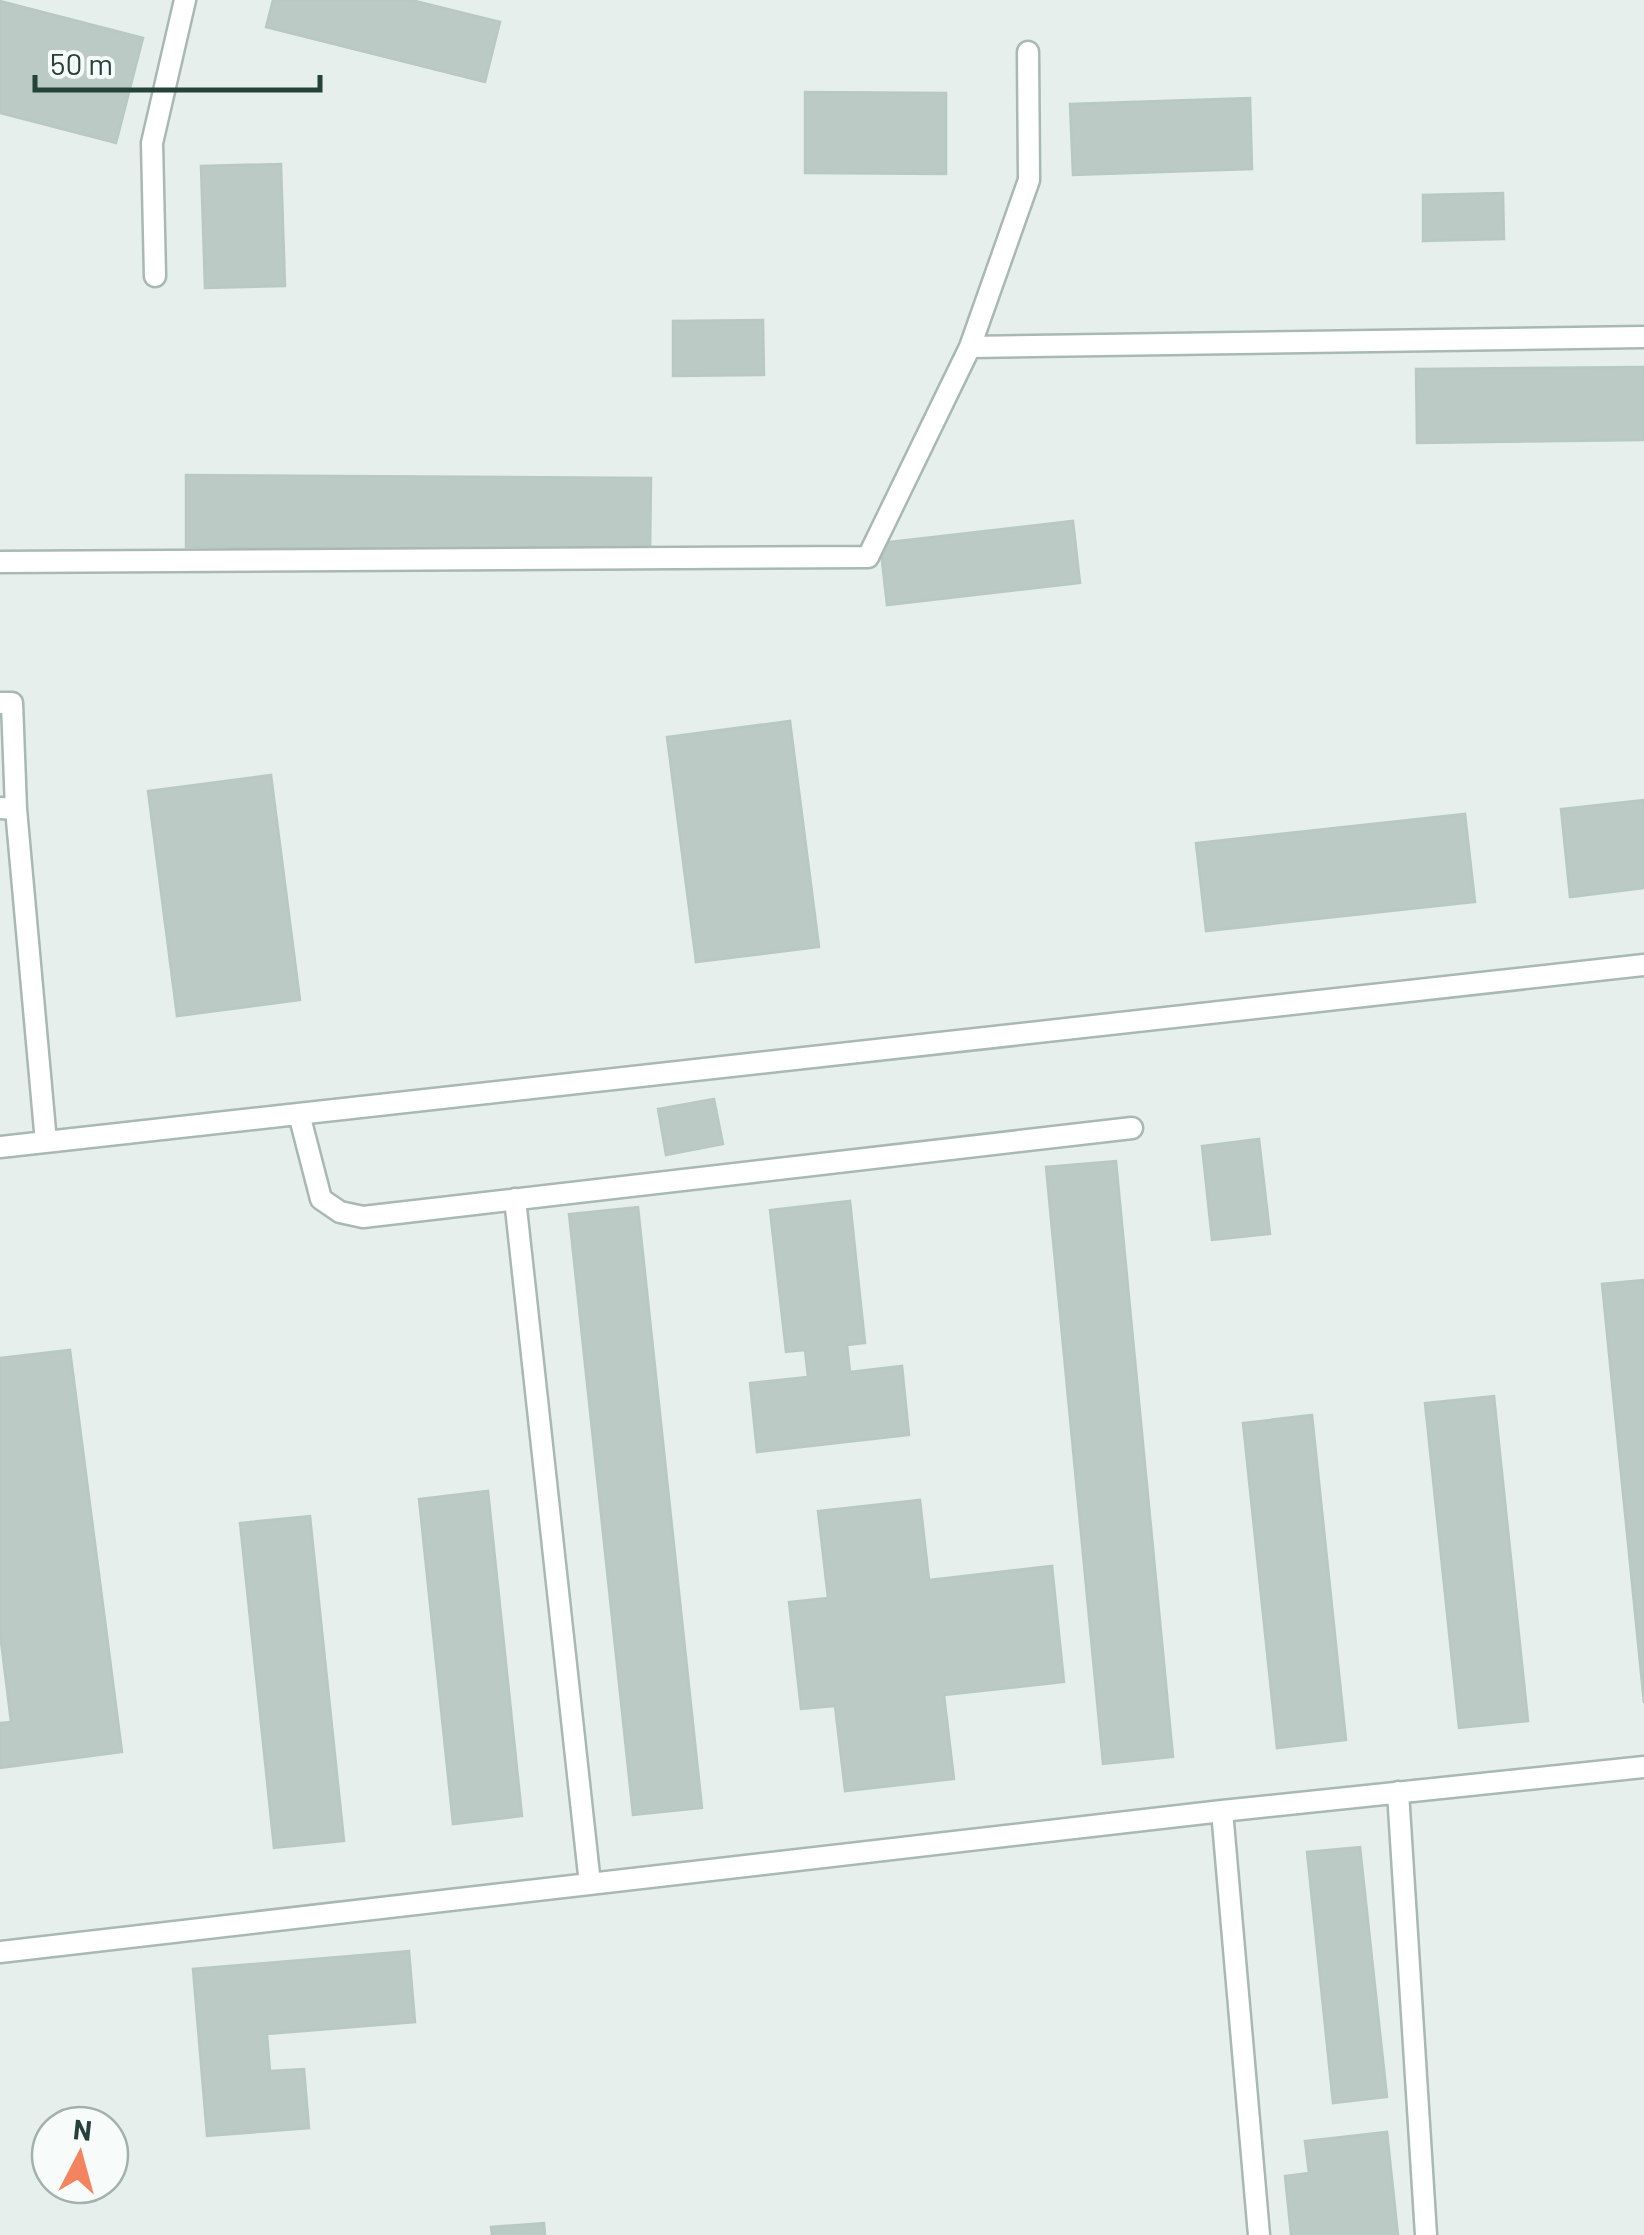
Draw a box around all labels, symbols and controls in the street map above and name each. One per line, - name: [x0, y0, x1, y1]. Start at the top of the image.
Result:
- scale bar: [35, 30, 320, 92]
- text: 50 m: [50, 45, 113, 81]
- north arrow: [30, 2105, 130, 2205]
- text: N: [72, 2111, 94, 2147]

